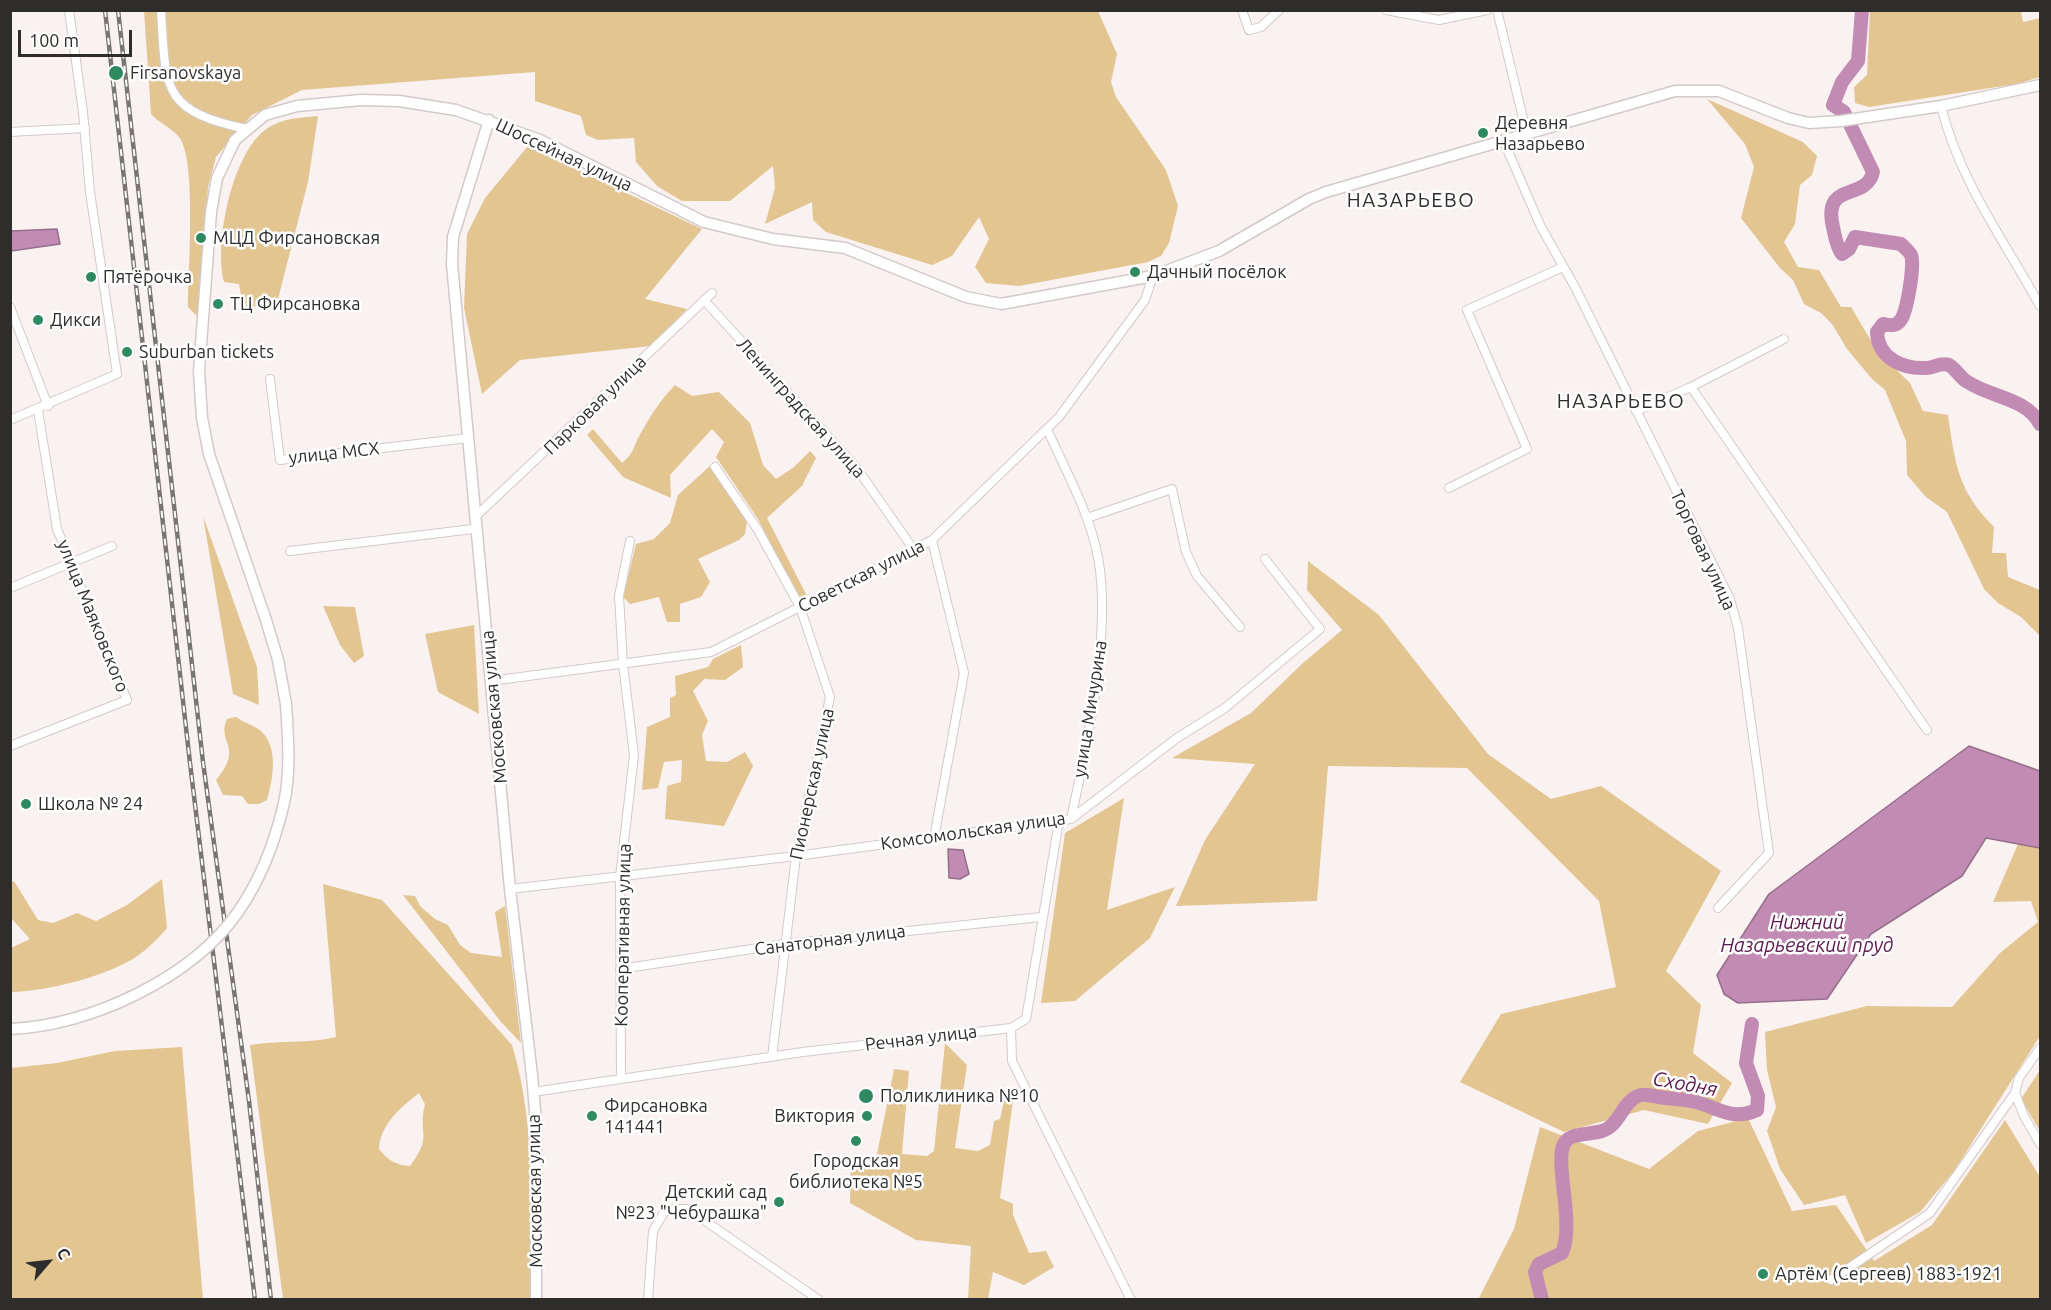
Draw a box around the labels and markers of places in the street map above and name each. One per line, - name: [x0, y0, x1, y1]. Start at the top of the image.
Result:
- place label: Firsanovskaya: [130, 62, 241, 84]
- marker: Firsanovskaya: [107, 64, 125, 82]
- place label: Деревня Назарьево: [1495, 112, 1585, 154]
- marker: Деревня Назарьево: [1476, 126, 1490, 140]
- place label: МЦД Фирсановская: [213, 227, 380, 249]
- marker: МЦД Фирсановская: [194, 231, 208, 245]
- place label: Дачный посёлок: [1147, 261, 1286, 283]
- marker: Дачный посёлок: [1128, 265, 1142, 279]
- place label: Пятёрочка: [103, 266, 192, 288]
- marker: Пятёрочка: [84, 270, 98, 284]
- place label: ТЦ Фирсановка: [230, 293, 361, 315]
- marker: ТЦ Фирсановка: [211, 297, 225, 311]
- place label: Дикси: [50, 309, 101, 331]
- marker: Дикси: [31, 313, 45, 327]
- place label: Suburban tickets: [139, 341, 274, 363]
- marker: Suburban tickets: [120, 345, 134, 359]
- place label: Школа № 24: [38, 793, 143, 815]
- marker: Школа № 24: [19, 797, 33, 811]
- place label: Поликлиника №10: [880, 1085, 1039, 1107]
- marker: Поликлиника №10: [857, 1087, 875, 1105]
- place label: Фирсановка 141441: [604, 1095, 708, 1138]
- place label: Виктория: [774, 1105, 855, 1127]
- marker: Фирсановка 141441: [585, 1109, 599, 1123]
- marker: Виктория: [860, 1109, 874, 1123]
- marker: Городская библиотека №5: [849, 1134, 863, 1148]
- place label: Городская библиотека №5: [789, 1150, 923, 1192]
- place label: Детский сад №23 "Чебурашка": [616, 1181, 767, 1224]
- marker: Детский сад №23 "Чебурашка": [772, 1195, 786, 1209]
- place label: Артём (Сергеев) 1883-1921: [1775, 1263, 2002, 1285]
- marker: Артём (Сергеев) 1883-1921: [1756, 1267, 1770, 1281]

